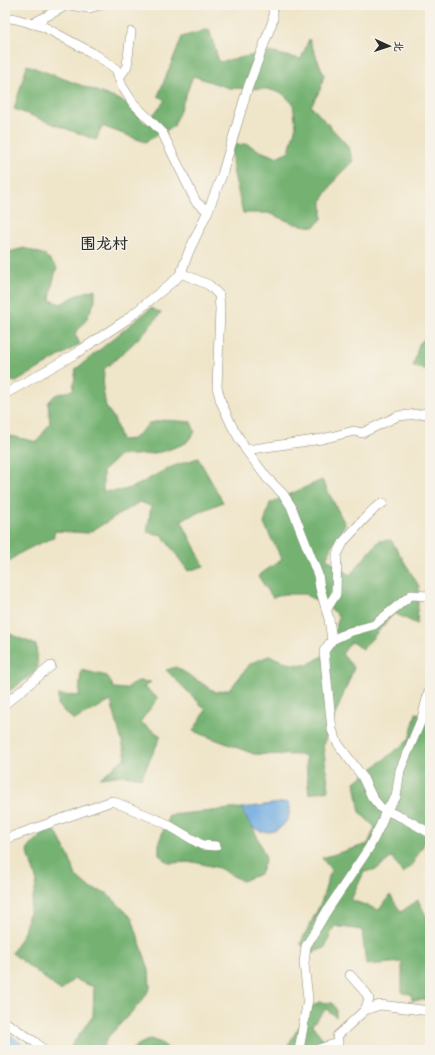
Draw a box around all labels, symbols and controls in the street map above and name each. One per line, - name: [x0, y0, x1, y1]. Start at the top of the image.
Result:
- north arrow: [369, 26, 409, 66]
- text: 北: [389, 41, 408, 52]
- district label: 围龙村: [80, 229, 128, 258]

